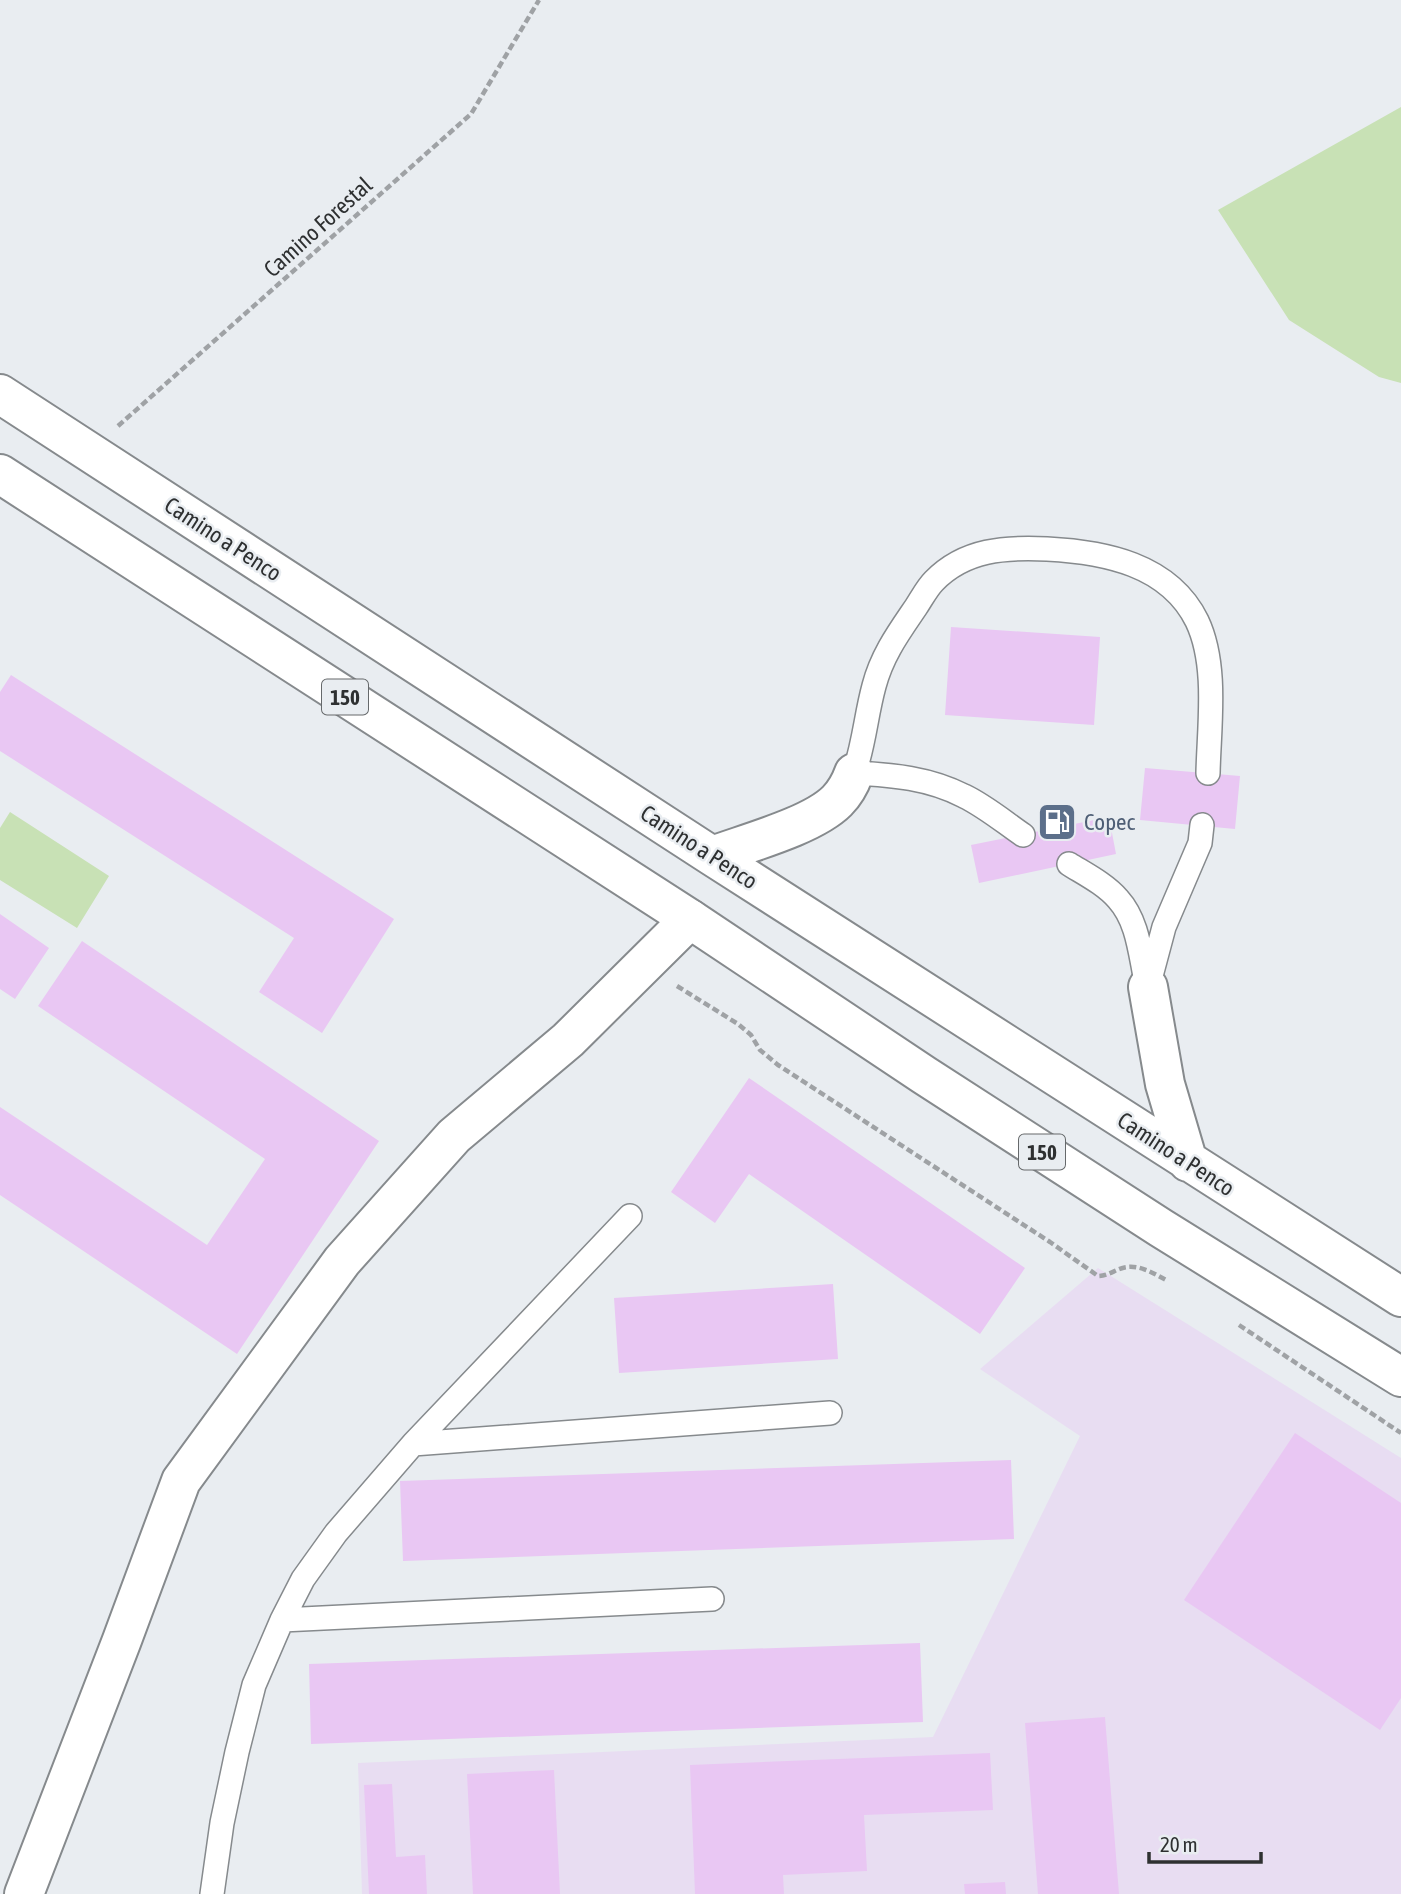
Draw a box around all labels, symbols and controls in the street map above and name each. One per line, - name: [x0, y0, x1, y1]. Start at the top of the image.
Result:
- street label: Camino Forestal: [259, 172, 377, 282]
- street label: Camino a Penco: [160, 492, 286, 586]
- road number: 150: [322, 680, 368, 714]
- street label: Camino a Penco: [636, 800, 762, 894]
- fuel station icon: Copec: [1036, 801, 1078, 843]
- place label: Copec: [1084, 809, 1135, 835]
- street label: Camino a Penco: [1113, 1107, 1239, 1201]
- road number: 150: [1019, 1134, 1065, 1170]
- scale bar: [1149, 1820, 1261, 1864]
- text: 20 m: [1160, 1832, 1198, 1856]

